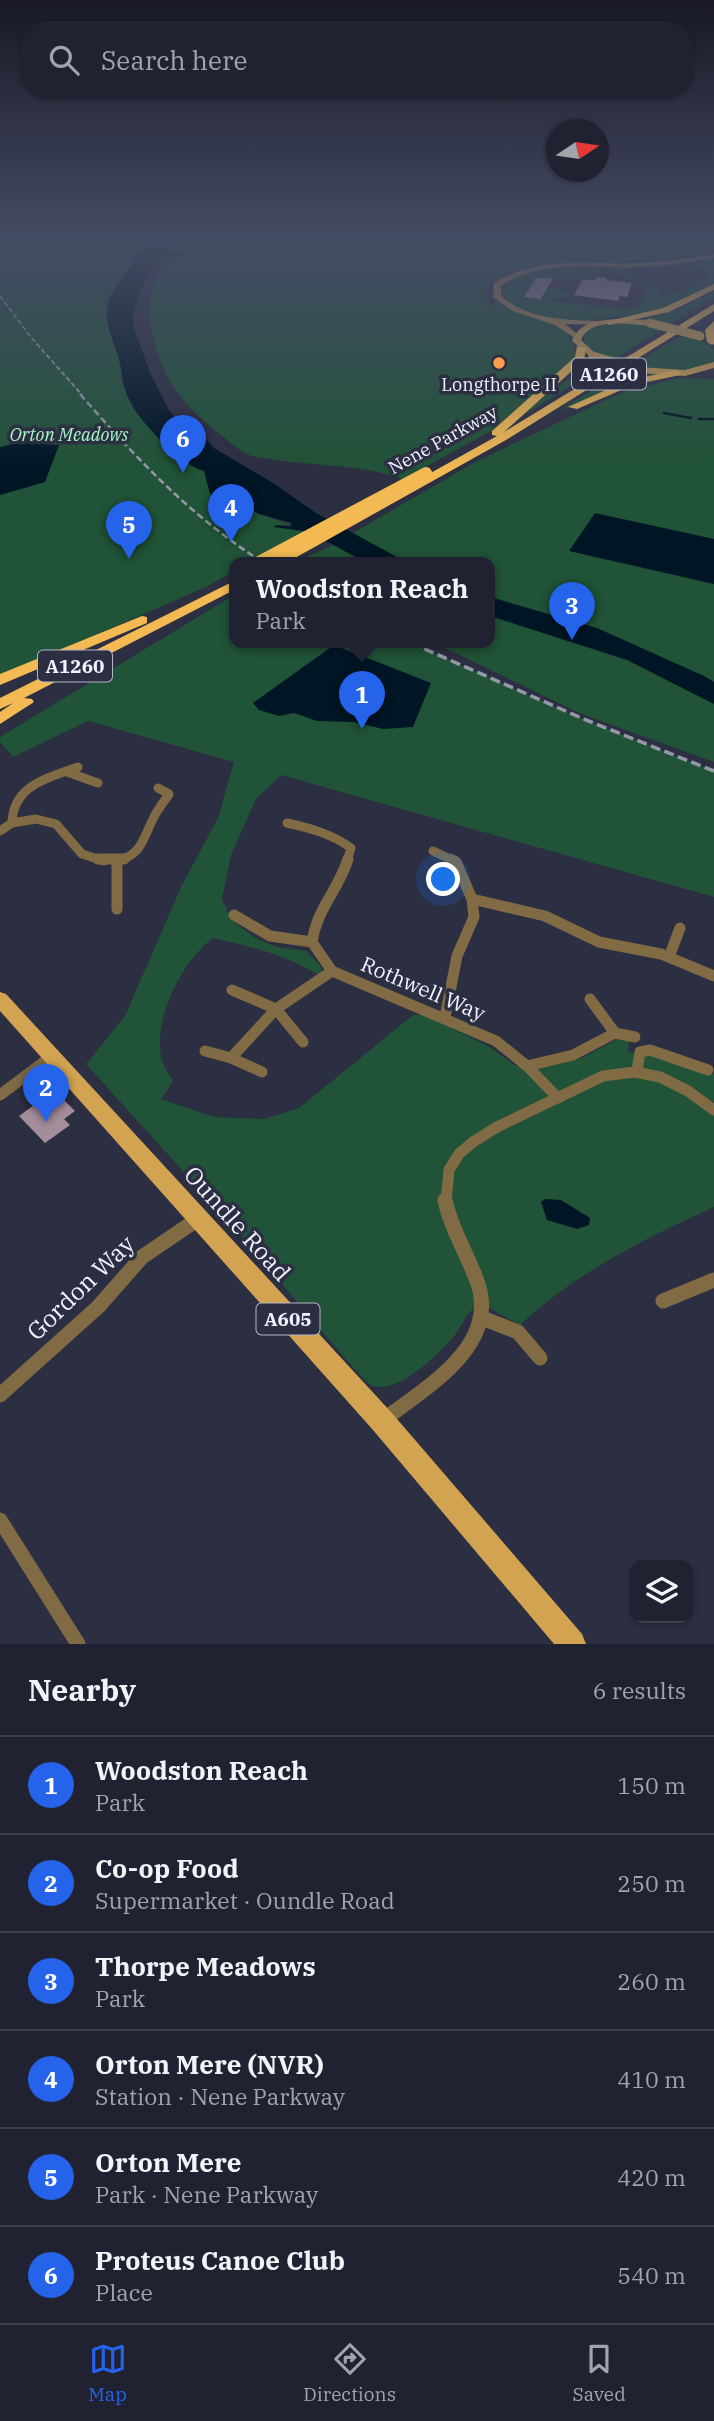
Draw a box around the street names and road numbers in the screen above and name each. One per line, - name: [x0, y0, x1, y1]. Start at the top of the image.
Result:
- road number: A1260: [572, 358, 646, 390]
- street label: Nene Parkway: [384, 400, 502, 479]
- road number: A1260: [38, 650, 112, 681]
- street label: Rothwell Way: [357, 949, 491, 1027]
- street label: Oundle Road: [177, 1159, 298, 1288]
- street label: Gordon Way: [20, 1228, 141, 1347]
- road number: A605: [256, 1303, 320, 1334]

